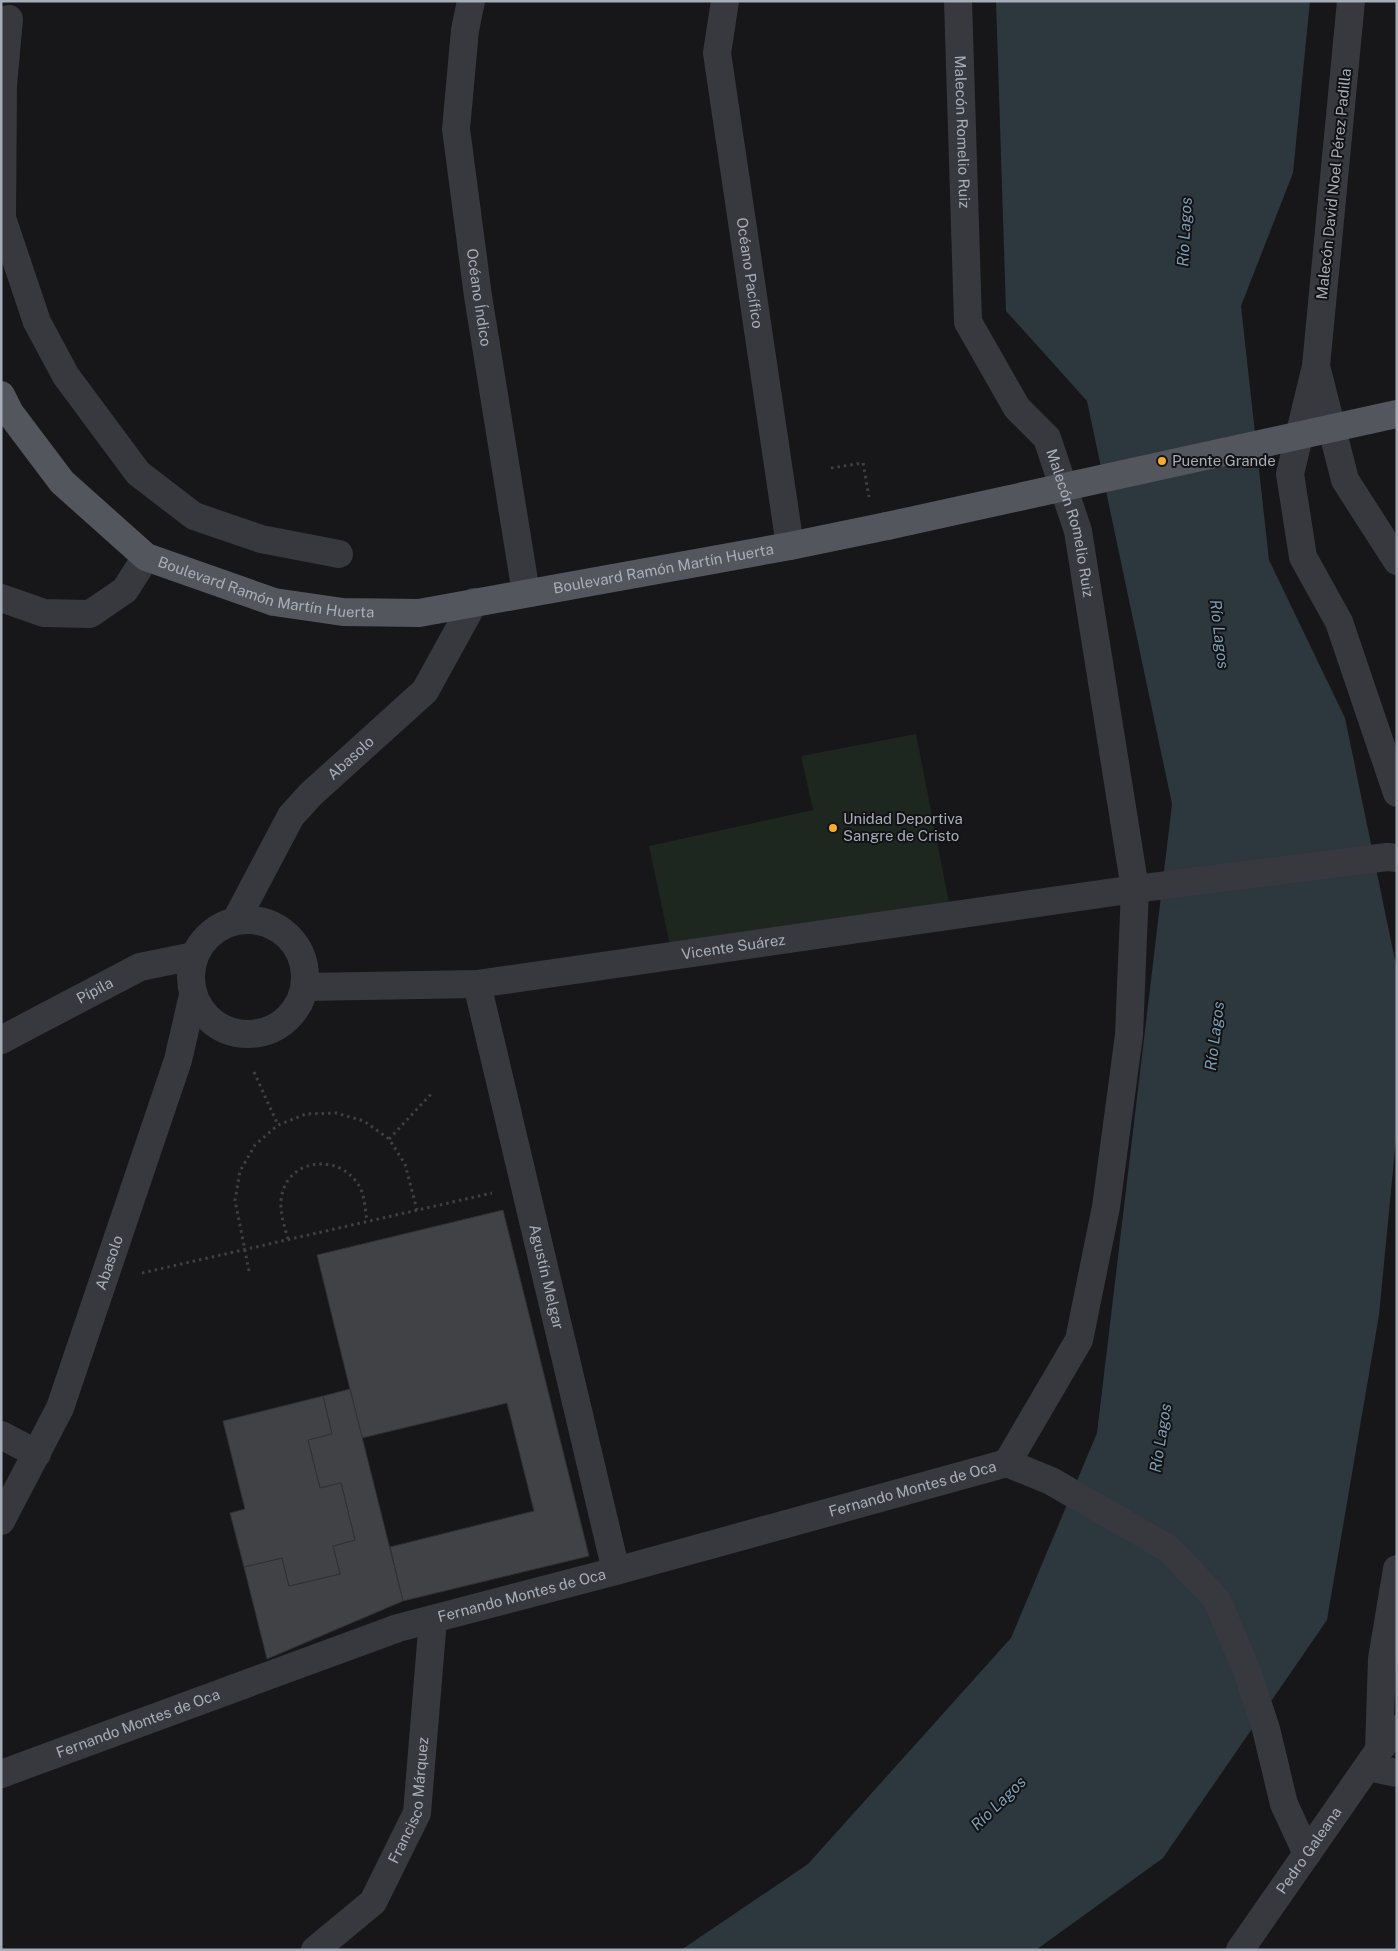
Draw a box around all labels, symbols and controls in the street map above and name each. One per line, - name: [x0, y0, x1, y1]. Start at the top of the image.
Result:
- street label: Malecón Romelio Ruiz: [952, 55, 973, 209]
- street label: Malecón David Noel Pérez Padilla: [1313, 68, 1354, 300]
- water label: Río Lagos: [1173, 197, 1196, 267]
- street label: Océano Pacífico: [733, 216, 767, 330]
- street label: Océano Índico: [464, 247, 495, 348]
- street label: Malecón Romelio Ruiz: [1043, 446, 1097, 598]
- place label: Puente Grande: [1172, 452, 1276, 469]
- marker: Puente Grande: [1156, 455, 1168, 467]
- street label: Boulevard Ramón Martín Huerta: [552, 540, 775, 597]
- street label: Boulevard Ramón Martín Huerta: [156, 553, 374, 620]
- water label: Río Lagos: [1206, 598, 1233, 670]
- street label: Abasolo: [324, 732, 377, 783]
- place label: Unidad Deportiva Sangre de Cristo: [843, 810, 963, 844]
- marker: Unidad Deportiva Sangre de Cristo: [827, 822, 839, 834]
- street label: Vicente Suárez: [680, 931, 786, 962]
- street label: Pípila: [73, 974, 116, 1007]
- water label: Río Lagos: [1201, 1000, 1228, 1072]
- street label: Agustín Melgar: [526, 1223, 568, 1331]
- street label: Abasolo: [92, 1233, 126, 1292]
- water label: Río Lagos: [1146, 1402, 1175, 1474]
- street label: Fernando Montes de Oca: [827, 1457, 998, 1520]
- street label: Fernando Montes de Oca: [436, 1565, 608, 1625]
- street label: Fernando Montes de Oca: [54, 1685, 222, 1761]
- street label: Francisco Márquez: [384, 1736, 431, 1866]
- water label: Río Lagos: [967, 1772, 1030, 1834]
- street label: Pedro Galeana: [1273, 1804, 1345, 1897]

